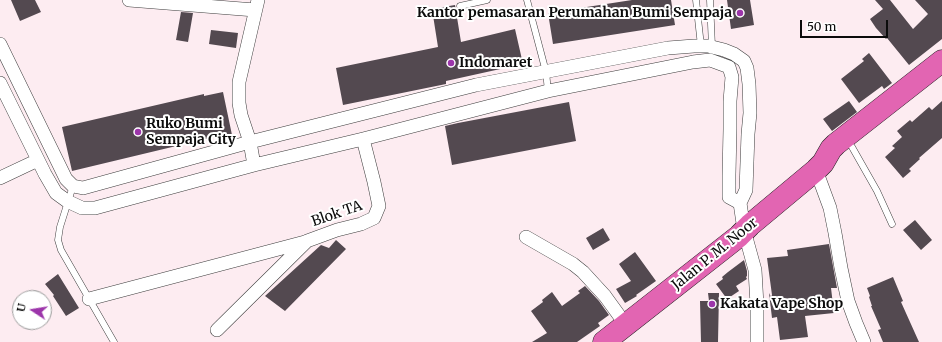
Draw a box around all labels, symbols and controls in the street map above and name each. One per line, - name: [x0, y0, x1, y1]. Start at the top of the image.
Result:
- place label: Kantor pemasaran Perumahan Bumi Sempaja: [417, 5, 732, 21]
- marker: Kantor pemasaran Perumahan Bumi Sempaja: [735, 8, 745, 18]
- scale bar: [802, 12, 890, 38]
- text: 50 m: [807, 19, 836, 34]
- place label: Indomaret: [459, 55, 532, 71]
- marker: Indomaret: [446, 58, 456, 68]
- place label: Ruko Bumi Sempaja City: [146, 116, 236, 148]
- marker: Ruko Bumi Sempaja City: [133, 127, 143, 137]
- street label: Blok TA: [309, 197, 365, 231]
- street label: Jalan P. M. Noor: [669, 214, 761, 294]
- north arrow: [12, 290, 52, 330]
- place label: Kakata Vape Shop: [720, 296, 843, 312]
- marker: Kakata Vape Shop: [707, 299, 717, 309]
- text: U: [14, 302, 29, 313]

